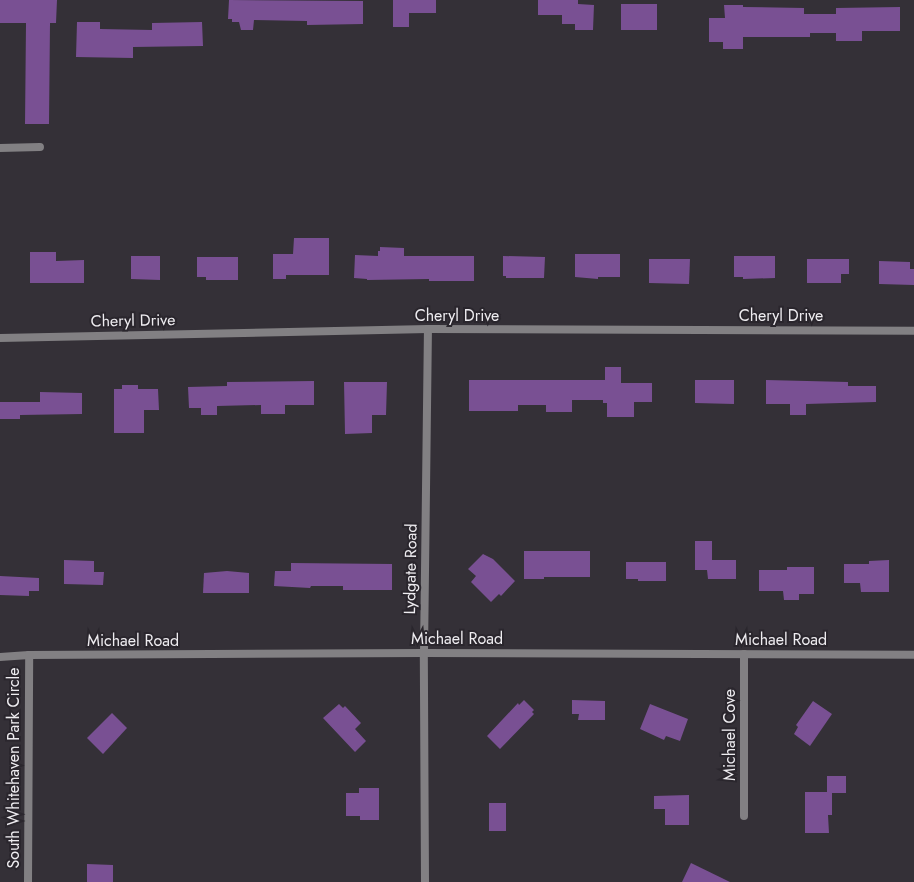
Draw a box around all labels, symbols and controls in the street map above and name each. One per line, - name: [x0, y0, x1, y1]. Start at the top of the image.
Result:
- street label: Cheryl Drive: [415, 306, 499, 326]
- street label: Cheryl Drive: [739, 306, 823, 326]
- street label: Cheryl Drive: [91, 311, 175, 331]
- street label: Lydgate Road: [401, 523, 421, 615]
- street label: Michael Road: [411, 629, 503, 649]
- street label: Michael Road: [735, 630, 827, 650]
- street label: Michael Road: [87, 631, 179, 651]
- street label: South Whitehaven Park Circle: [4, 668, 24, 868]
- street label: Michael Cove: [720, 689, 740, 781]

